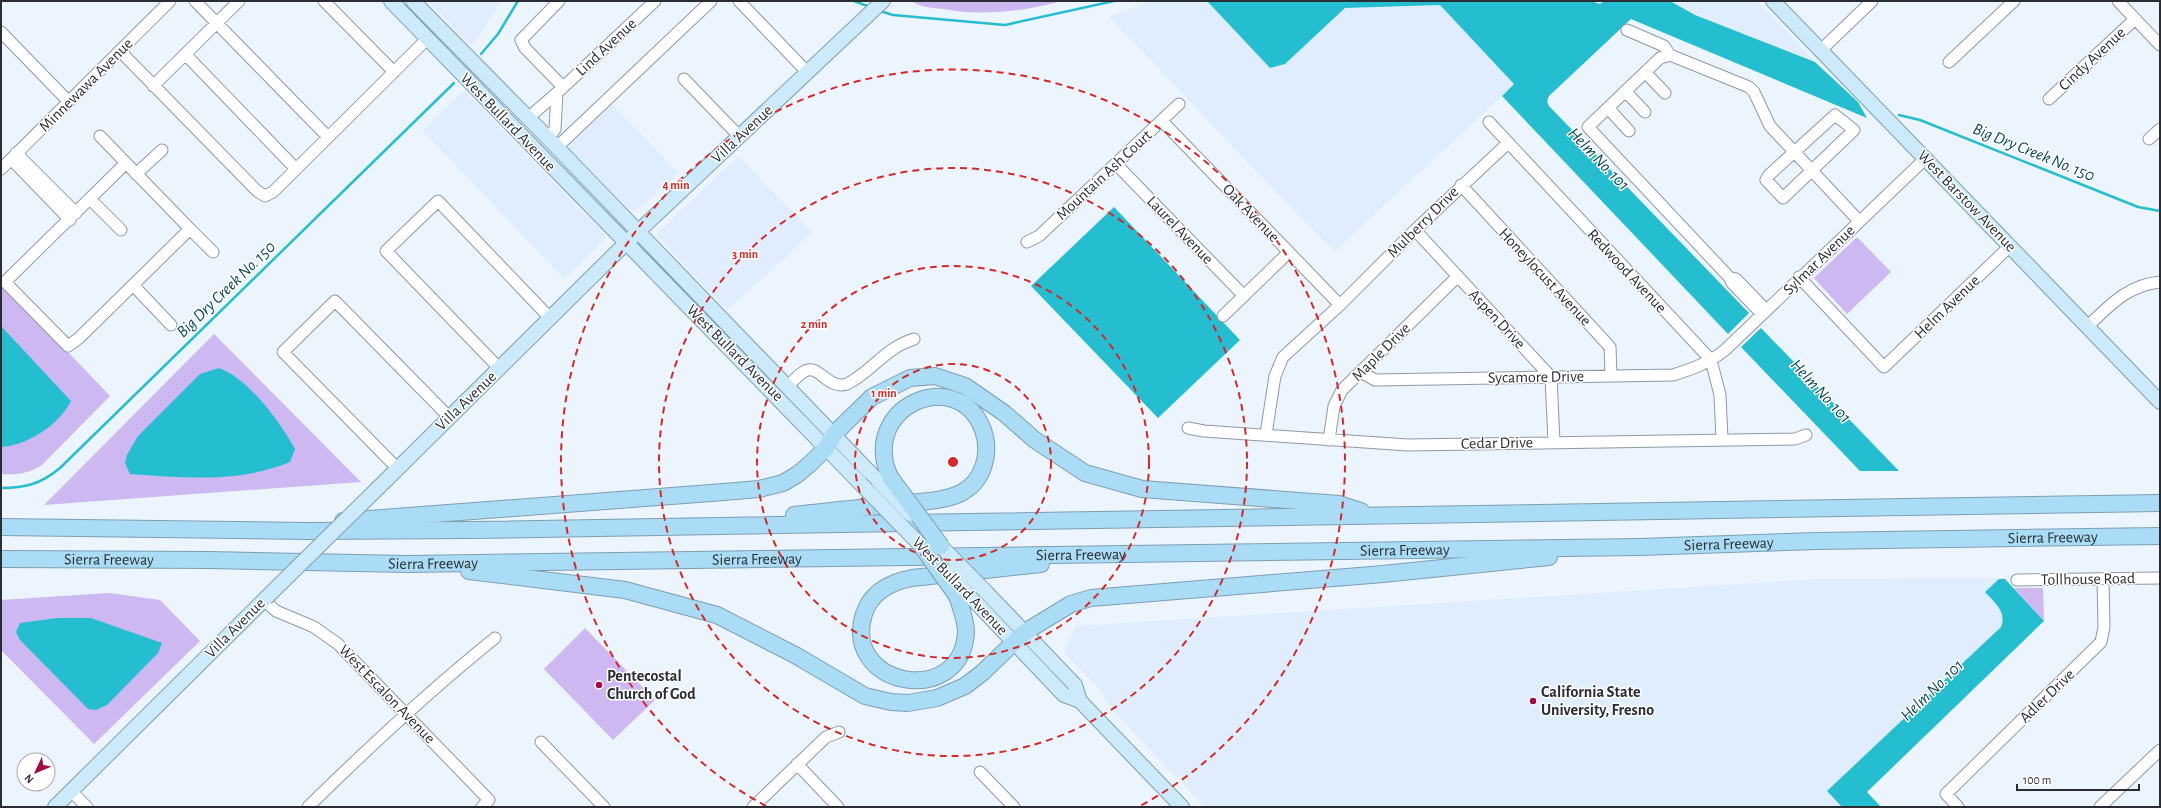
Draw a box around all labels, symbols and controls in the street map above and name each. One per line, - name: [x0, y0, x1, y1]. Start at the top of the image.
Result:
- street label: Lind Avenue: [573, 15, 639, 79]
- street label: Cindy Avenue: [2056, 24, 2129, 95]
- street label: Minnewawa Avenue: [36, 35, 136, 135]
- street label: West Bullard Avenue: [457, 70, 559, 174]
- street label: Villa Avenue: [708, 102, 776, 166]
- water label: Big Dry Creek No. 150: [1971, 120, 2097, 184]
- water label: Helm No. 101: [1565, 124, 1633, 194]
- street label: Mountain Ash Court: [1053, 127, 1155, 223]
- street label: West Barstow Avenue: [1915, 147, 2019, 255]
- text: 4 min: [662, 179, 690, 191]
- street label: Oak Avenue: [1219, 181, 1283, 245]
- street label: Mulberry Drive: [1384, 183, 1462, 261]
- street label: Laurel Avenue: [1144, 193, 1216, 267]
- street label: Sylmar Avenue: [1780, 222, 1859, 299]
- street label: Honeylocust Avenue: [1495, 225, 1594, 330]
- street label: Redwood Avenue: [1584, 226, 1670, 316]
- water label: Big Dry Creek No. 150: [173, 238, 279, 340]
- text: 3 min: [732, 248, 758, 260]
- street label: Helm Avenue: [1911, 272, 1983, 342]
- street label: Aspen Drive: [1466, 286, 1528, 352]
- street label: West Bullard Avenue: [684, 302, 786, 404]
- text: 2 min: [801, 318, 827, 330]
- street label: Maple Drive: [1349, 320, 1413, 384]
- water label: Helm No. 101: [1788, 356, 1854, 426]
- street label: Villa Avenue: [433, 368, 499, 434]
- street label: Sycamore Drive: [1488, 368, 1584, 387]
- text: 1 min: [871, 387, 897, 399]
- street label: Cedar Drive: [1461, 434, 1533, 452]
- centre of rings: [946, 455, 960, 469]
- street label: Sierra Freeway: [2008, 529, 2098, 546]
- street label: West Bullard Avenue: [909, 534, 1011, 638]
- street label: Sierra Freeway: [1684, 534, 1774, 554]
- street label: Sierra Freeway: [1360, 542, 1450, 559]
- street label: Sierra Freeway: [1036, 546, 1126, 563]
- street label: Sierra Freeway: [64, 551, 154, 569]
- street label: Sierra Freeway: [712, 551, 802, 568]
- street label: Sierra Freeway: [388, 555, 478, 572]
- street label: Tollhouse Road: [2041, 570, 2135, 588]
- street label: Villa Avenue: [202, 595, 268, 661]
- street label: West Escalon Avenue: [336, 641, 438, 747]
- water label: Helm No. 101: [1897, 656, 1967, 724]
- street label: Adler Drive: [2016, 666, 2078, 726]
- place label: Pentecostal Church of God: [607, 668, 696, 702]
- marker: Pentecostal Church of God: [594, 680, 604, 690]
- place label: California State University, Fresno: [1541, 684, 1654, 719]
- marker: California State University, Fresno: [1528, 696, 1538, 706]
- north arrow: [16, 752, 56, 792]
- scale bar: [2017, 766, 2139, 792]
- text: N: [23, 772, 36, 785]
- text: 100 m: [2023, 774, 2051, 786]

